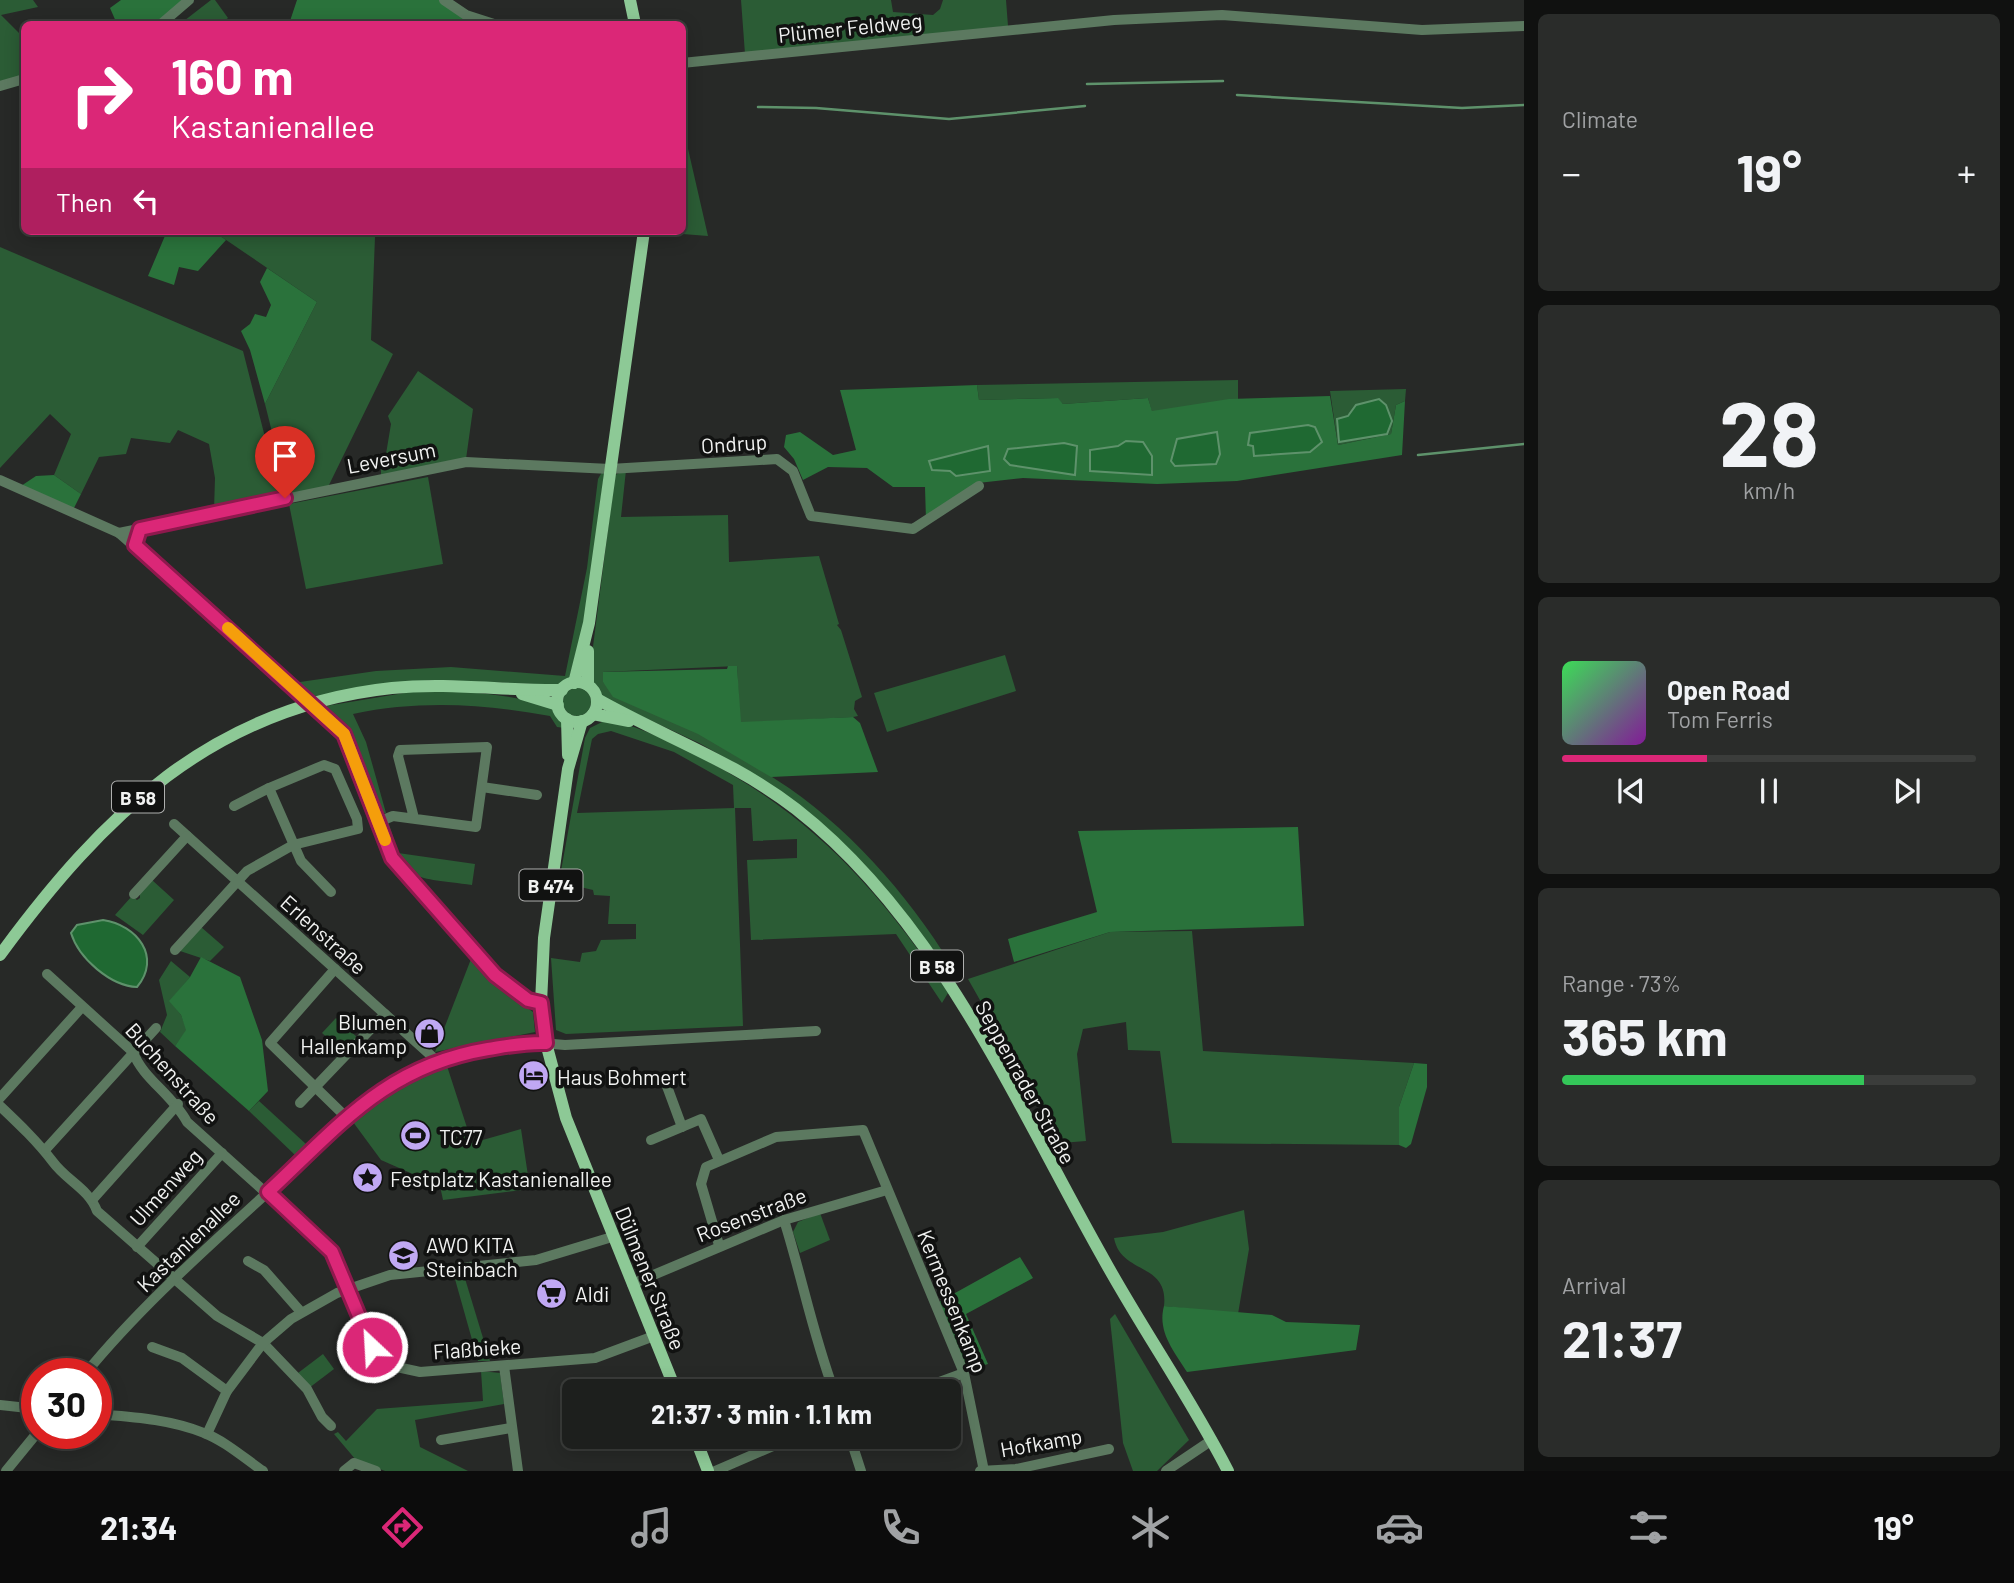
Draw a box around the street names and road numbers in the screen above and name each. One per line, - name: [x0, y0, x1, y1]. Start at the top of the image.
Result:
- street label: Plümer Feldweg: [777, 7, 923, 47]
- street label: Ondrup: [700, 428, 768, 458]
- street label: Leversum: [344, 436, 438, 478]
- road number: B 58: [112, 782, 164, 812]
- road number: B 474: [520, 870, 582, 900]
- street label: Erlenstraße: [276, 889, 372, 979]
- road number: B 58: [911, 950, 963, 982]
- street label: Seppenrader Straße: [971, 996, 1081, 1168]
- street label: Buchenstraße: [121, 1017, 225, 1129]
- street label: Ulmenweg: [124, 1143, 206, 1231]
- street label: Rosenstraße: [692, 1182, 810, 1246]
- street label: Kastanienallee: [131, 1185, 245, 1297]
- street label: Dülmener Straße: [611, 1203, 691, 1353]
- street label: Kermessenkamp: [913, 1226, 993, 1376]
- street label: Flaßbieke: [432, 1332, 522, 1364]
- street label: Hofkamp: [998, 1423, 1084, 1461]

